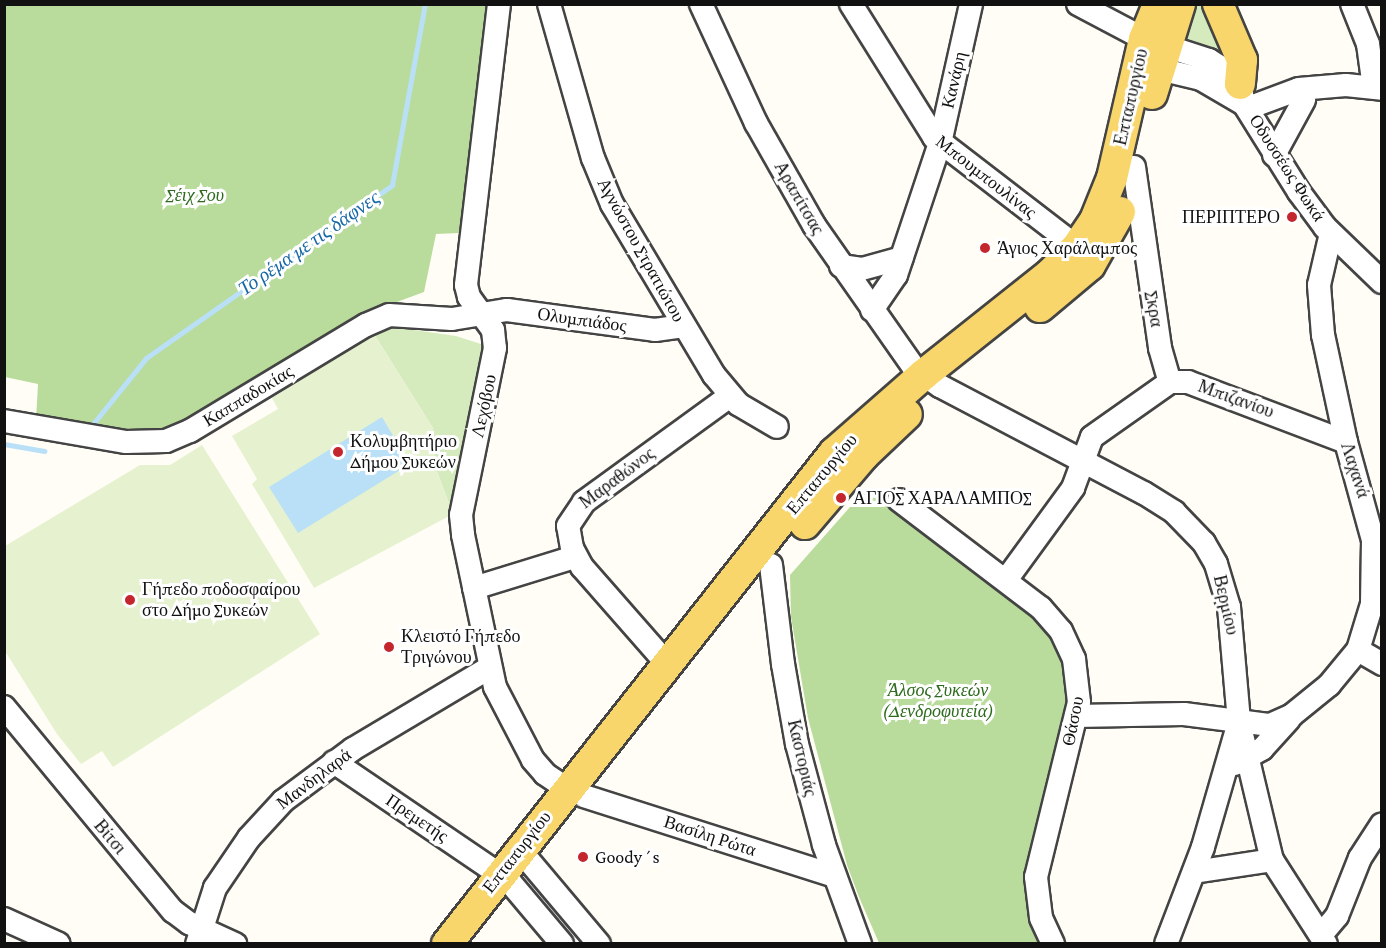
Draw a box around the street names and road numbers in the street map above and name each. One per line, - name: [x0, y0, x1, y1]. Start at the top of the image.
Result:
- street label: Επταπυργίου: [1109, 47, 1153, 147]
- street label: Κανάρη: [937, 49, 971, 111]
- street label: Οδυσσέως Φωκά: [1244, 111, 1330, 225]
- street label: Μπουμπουλίνας: [931, 131, 1041, 223]
- street label: Αραπίτσας: [769, 158, 829, 238]
- street label: Αγνώστου Στρατιώτου: [592, 174, 690, 326]
- street label: Σκρα: [1141, 289, 1167, 329]
- street label: Ολυμπιάδος: [536, 303, 628, 337]
- street label: Καππαδοκίας: [199, 361, 297, 431]
- street label: Λεχόβου: [467, 372, 501, 440]
- street label: Μπιζανίου: [1195, 375, 1277, 423]
- street label: Επταπυργίου: [782, 429, 862, 519]
- street label: Λαχανά: [1336, 440, 1374, 500]
- street label: Μαραθώνος: [575, 443, 659, 513]
- street label: Βερμίου: [1209, 573, 1243, 637]
- street label: Θάσου: [1058, 694, 1088, 748]
- street label: Καστοριάς: [783, 718, 821, 798]
- street label: Μανδηλαρά: [272, 744, 356, 814]
- street label: Πρεμετής: [382, 789, 452, 847]
- street label: Επταπυργίου: [478, 806, 556, 898]
- street label: Βασίλη Ρώτα: [661, 811, 759, 861]
- street label: Βίτσι: [89, 815, 131, 859]

